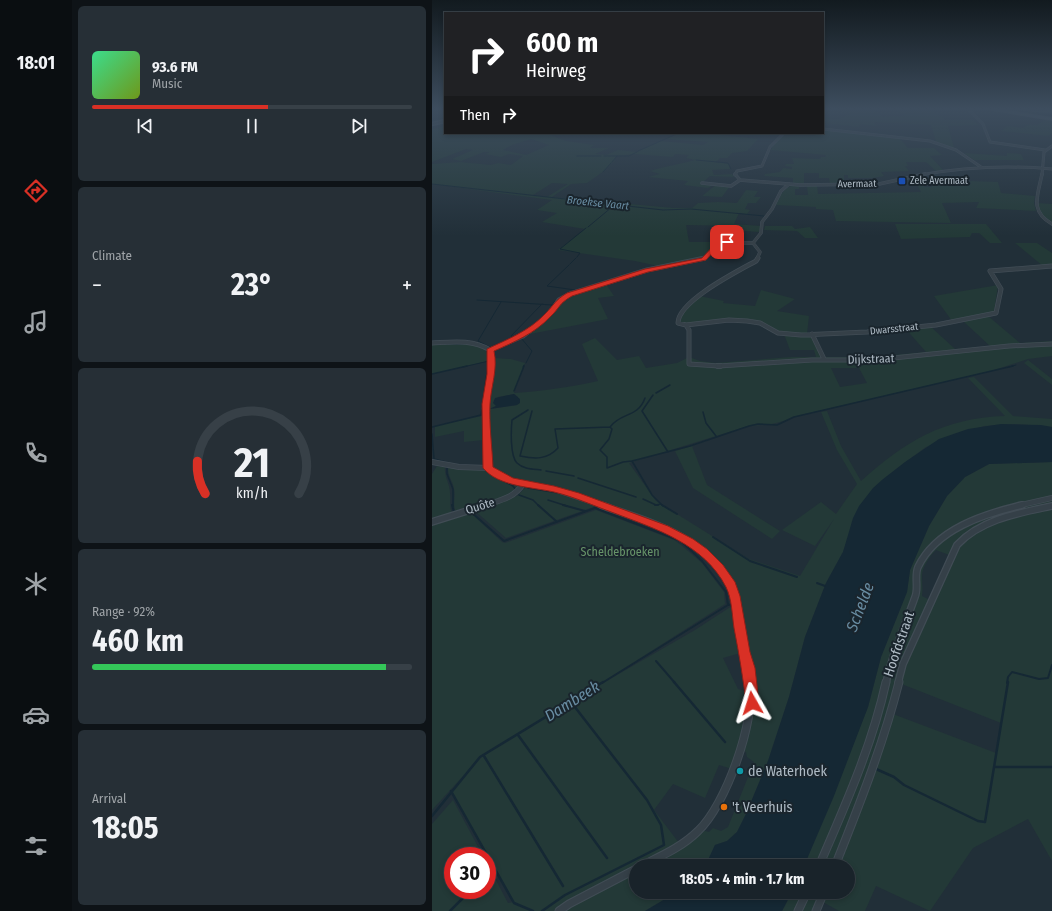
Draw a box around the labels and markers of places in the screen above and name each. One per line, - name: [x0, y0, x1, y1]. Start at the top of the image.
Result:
- place label: Zele Avermaat: [910, 175, 969, 187]
- marker: Zele Avermaat: [897, 176, 907, 186]
- pin: [710, 225, 744, 259]
- place label: de Waterhoek: [748, 763, 827, 780]
- marker: de Waterhoek: [735, 766, 745, 776]
- place label: 't Veerhuis: [732, 799, 793, 816]
- marker: 't Veerhuis: [719, 802, 729, 812]

